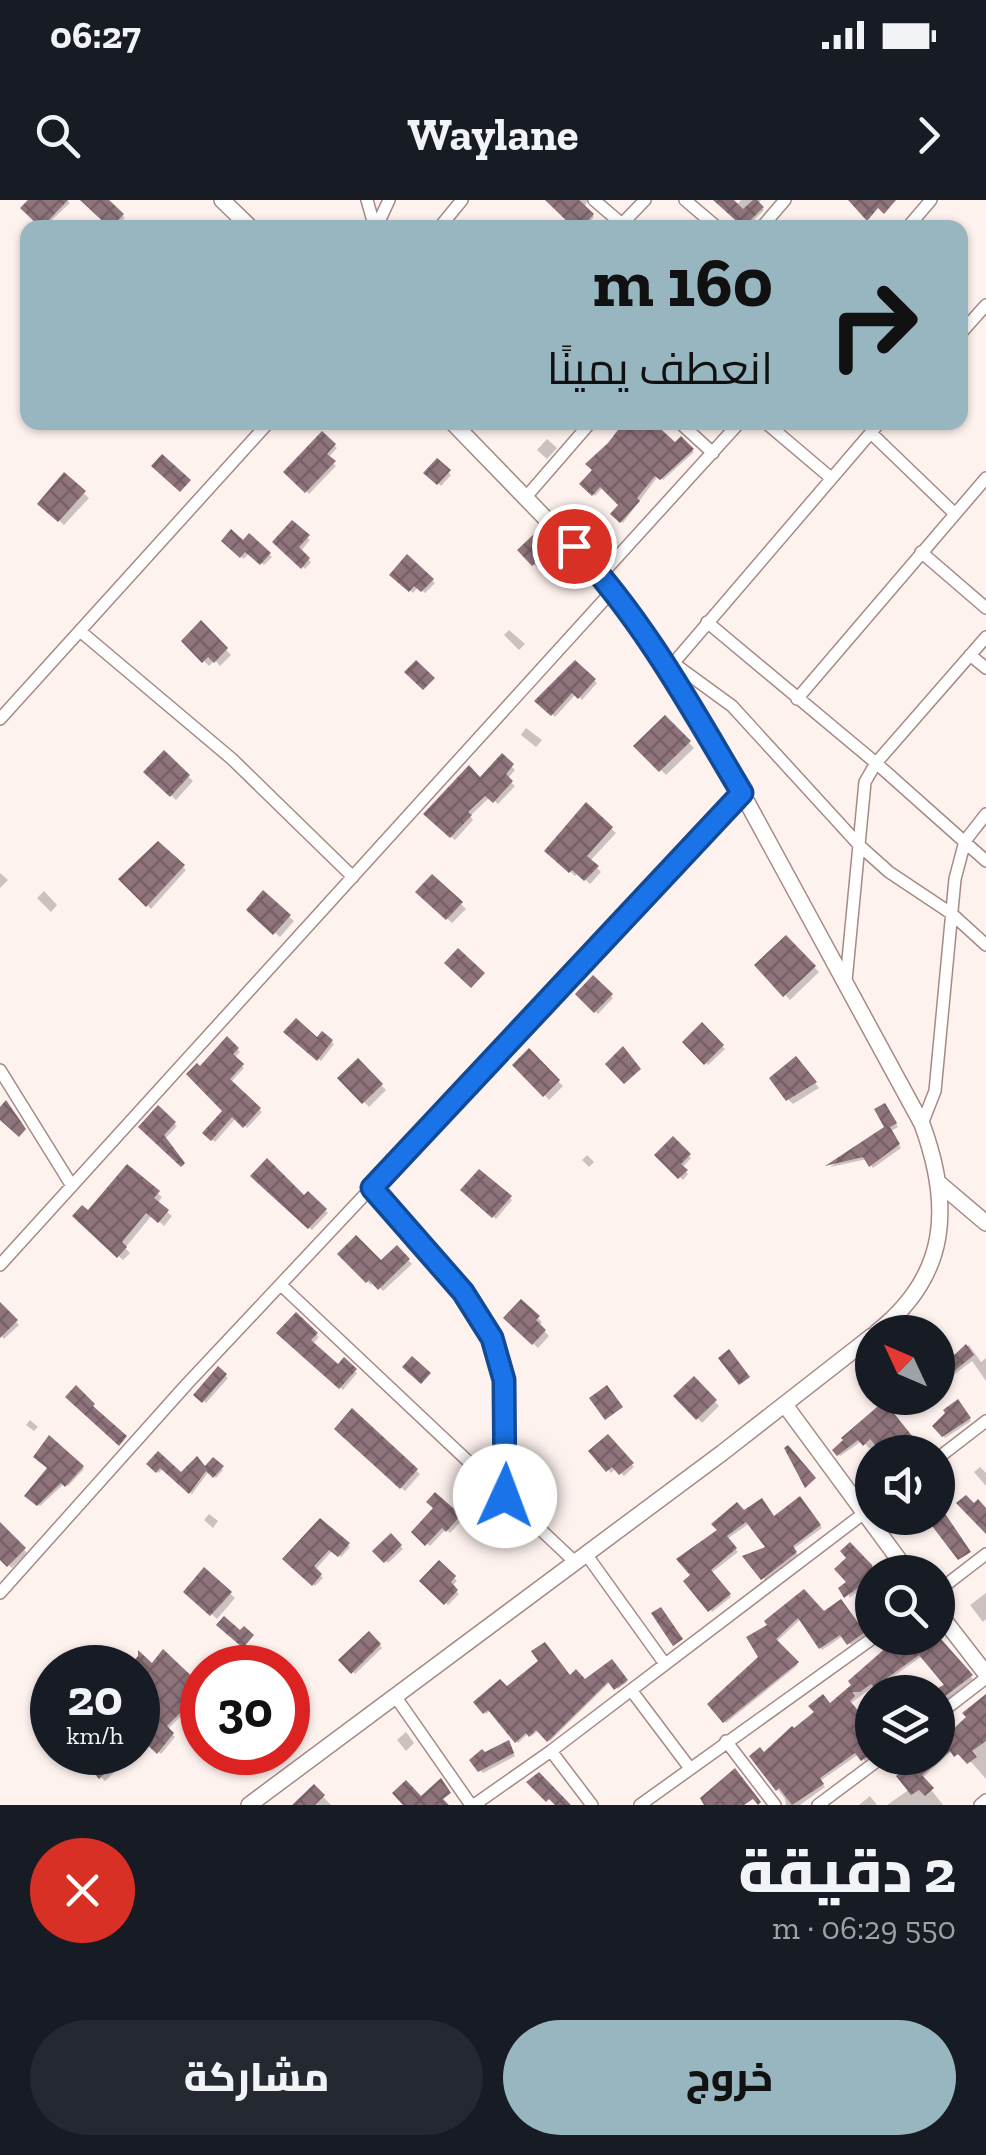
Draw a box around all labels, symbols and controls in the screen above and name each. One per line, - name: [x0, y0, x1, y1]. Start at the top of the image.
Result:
- text: 06:27: [50, 12, 141, 58]
- icon: search: [30, 108, 85, 163]
- text: Waylane: [407, 108, 579, 162]
- icon: forward: [901, 108, 956, 163]
- text: 160 m: [592, 240, 773, 324]
- icon: right: [808, 260, 938, 390]
- text: انعطف يمينًا: [547, 342, 773, 396]
- pin: [532, 504, 617, 589]
- icon: arrive: [547, 519, 602, 574]
- north arrow: [855, 1315, 955, 1415]
- map controls: [855, 1315, 955, 1775]
- button: sound: [855, 1435, 955, 1535]
- position arrow: [453, 1444, 557, 1548]
- button: search: [855, 1555, 955, 1655]
- speed limit sign: 30: [180, 1645, 310, 1775]
- text: 20: [67, 1668, 123, 1728]
- button: layers: [855, 1675, 955, 1775]
- text: km/h: [66, 1720, 124, 1750]
- text: 2 دقيقة: [738, 1835, 956, 1907]
- button: close: [30, 1838, 135, 1943]
- text: 550 m · 06:29: [772, 1909, 956, 1947]
- button: مشاركة: [30, 2020, 483, 2135]
- button: خروج: [503, 2020, 956, 2135]

